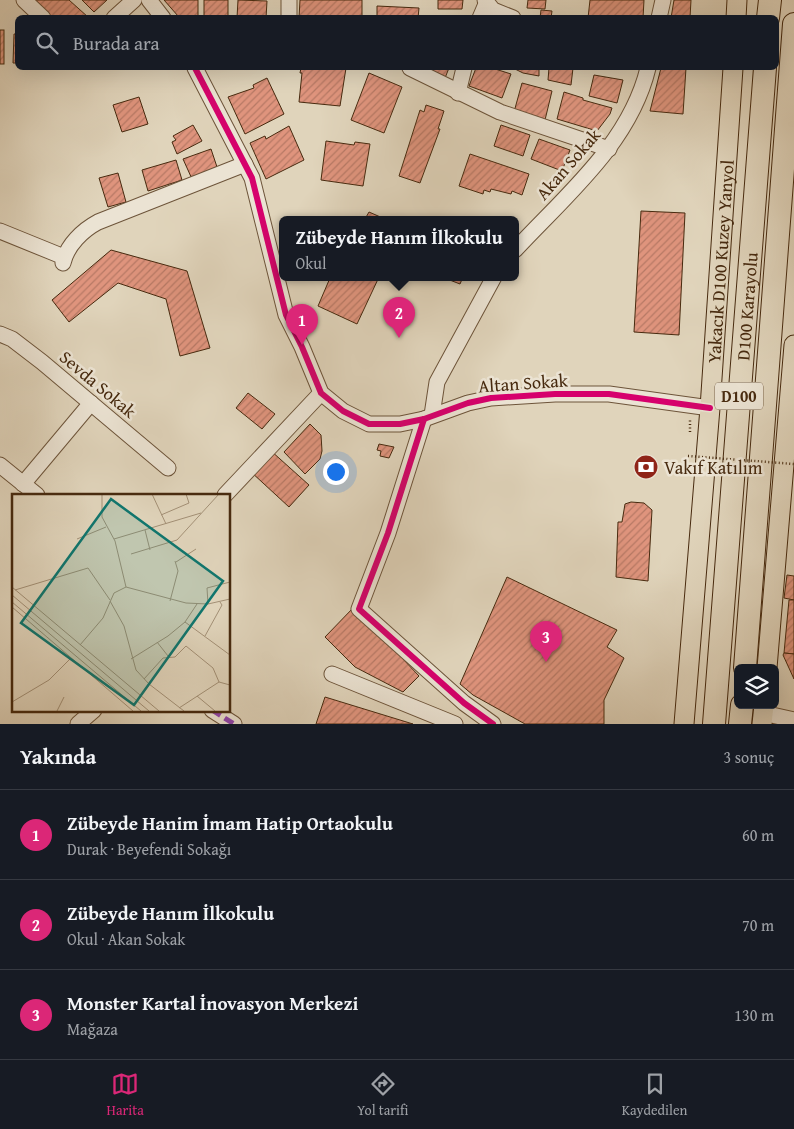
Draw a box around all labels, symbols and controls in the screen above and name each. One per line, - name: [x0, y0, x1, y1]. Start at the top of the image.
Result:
- search box: [15, 15, 779, 70]
- icon: search: [33, 29, 61, 57]
- text: Burada ara: [73, 29, 160, 57]
- street label: Akan Sokak: [529, 122, 607, 206]
- street label: Yakacık D100 Kuzey Yanyol: [700, 159, 740, 364]
- popup: [279, 216, 519, 281]
- text: Zübeyde Hanım İlkokulu: [295, 223, 503, 251]
- text: Okul: [295, 251, 326, 275]
- street label: D100 Karayolu: [729, 251, 764, 361]
- pin: 2: [383, 297, 415, 338]
- pin: 1: [286, 304, 318, 345]
- street label: Sevda Sokak: [54, 344, 143, 425]
- street label: Altan Sokak: [477, 366, 570, 400]
- road number: D100: [715, 382, 763, 410]
- bank icon: Vakıf Katılım: [633, 454, 659, 480]
- place label: Vakıf Katılım: [664, 454, 763, 481]
- your location: [323, 459, 349, 485]
- inset map: [12, 494, 230, 712]
- pin: 3: [530, 621, 562, 662]
- map controls: [734, 664, 779, 709]
- button: layers: [734, 664, 779, 709]
- text: Yakında: [20, 741, 96, 772]
- text: 3 sonuç: [724, 745, 774, 769]
- text: Zübeyde Hanim İmam Hati̇p Ortaokulu: [67, 809, 393, 837]
- text: 1: [32, 823, 40, 847]
- text: 60 m: [742, 823, 774, 847]
- text: Durak · Beyefendi Sokağı: [67, 837, 231, 861]
- text: Zübeyde Hanım İlkokulu: [67, 899, 274, 927]
- text: 2: [32, 913, 40, 937]
- text: 70 m: [742, 913, 774, 937]
- text: Okul · Akan Sokak: [67, 927, 185, 951]
- text: Monster Kartal İnovasyon Merkezi: [67, 989, 358, 1017]
- text: 3: [32, 1003, 40, 1027]
- text: 130 m: [734, 1003, 774, 1027]
- text: Mağaza: [67, 1017, 118, 1041]
- tab: Harita: [107, 1070, 144, 1120]
- tab: Yol tarifi: [357, 1070, 408, 1120]
- tab: Kaydedilen: [622, 1070, 687, 1120]

